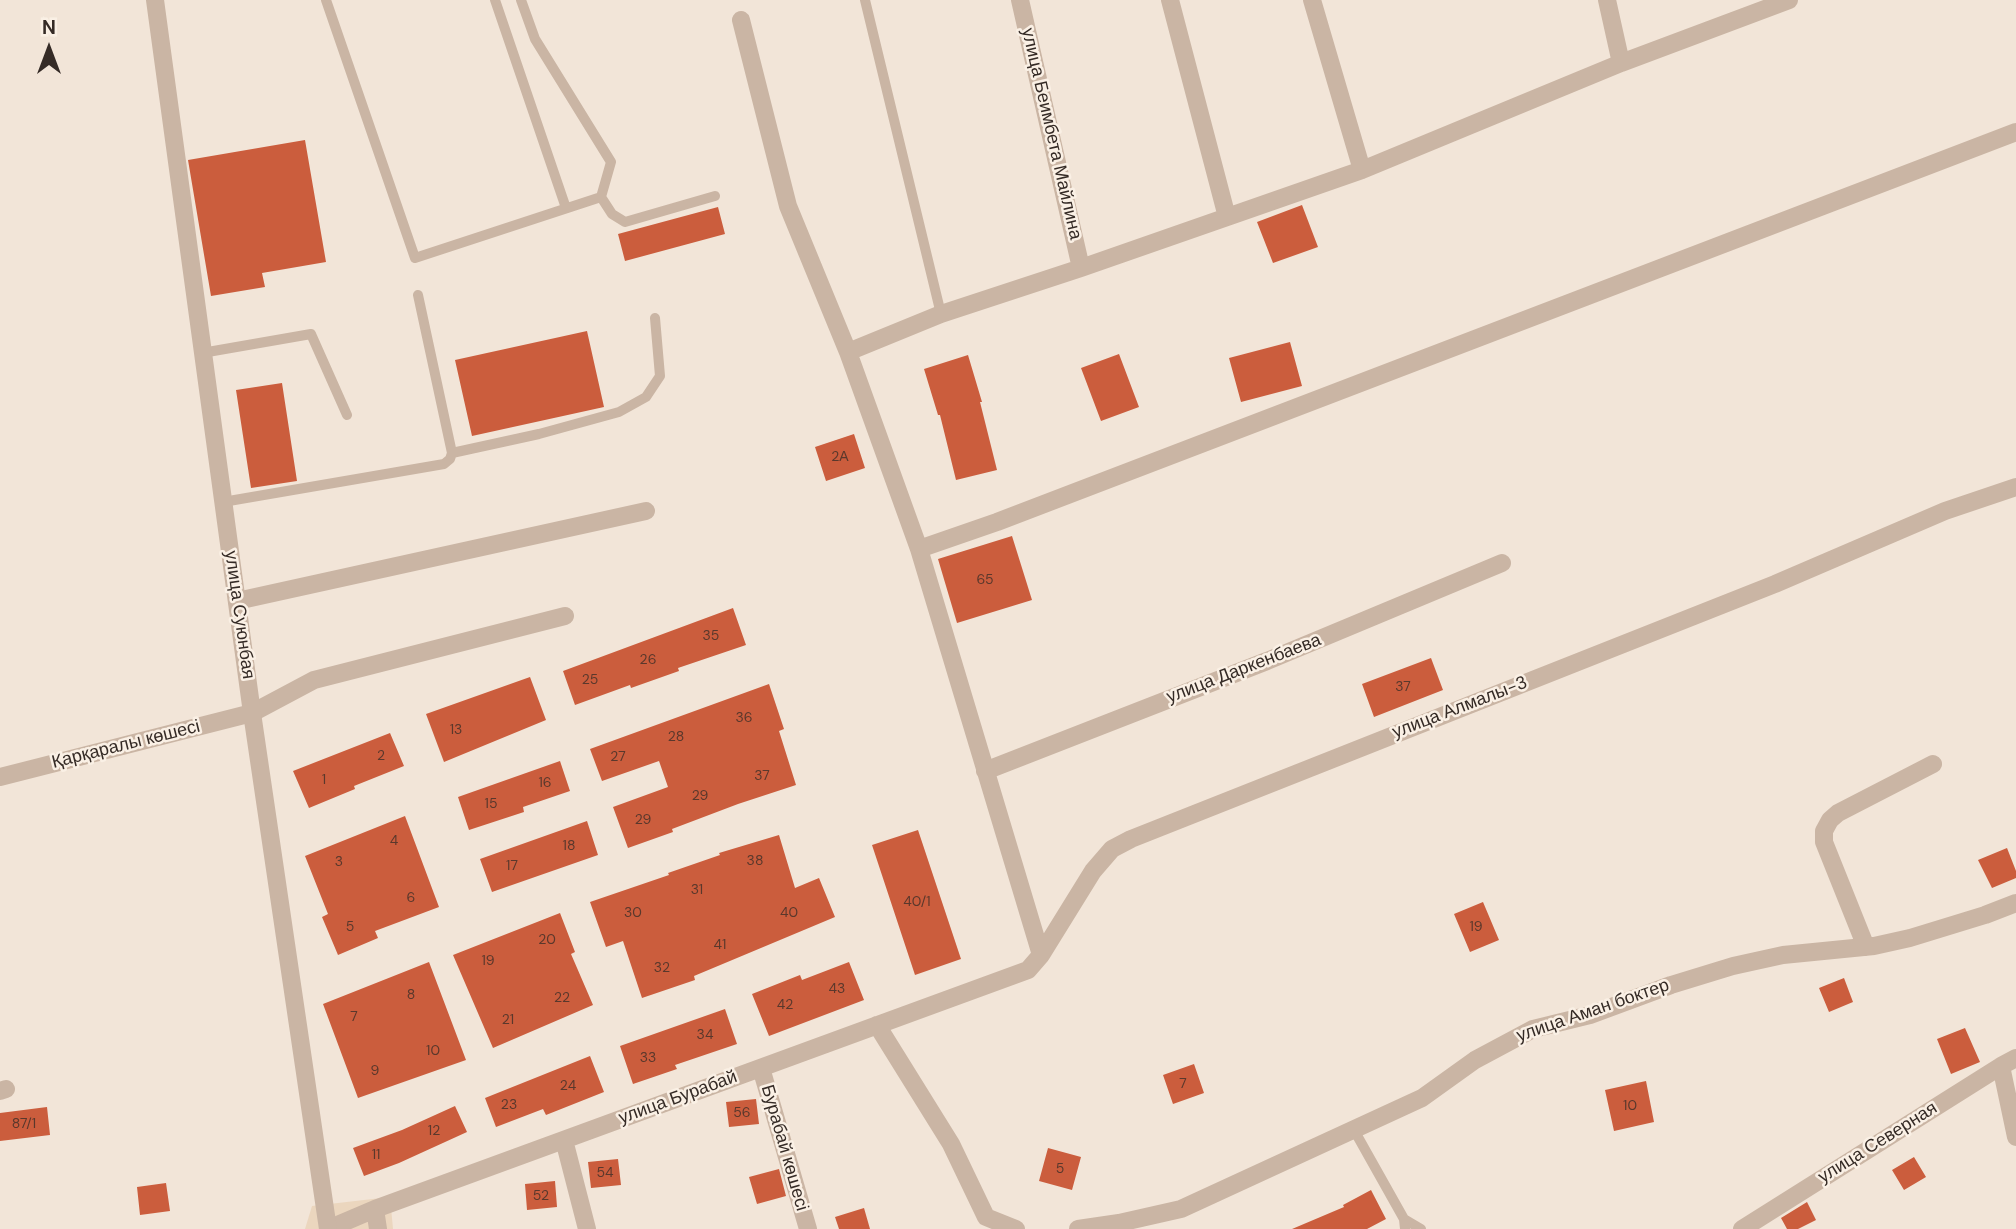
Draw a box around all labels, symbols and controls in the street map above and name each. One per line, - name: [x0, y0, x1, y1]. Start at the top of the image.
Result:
- north arrow: [14, 14, 84, 84]
- text: N: [42, 15, 56, 40]
- street label: улица Беимбета Майлина: [1016, 26, 1086, 242]
- house number: 2А: [831, 449, 849, 465]
- street label: улица Суюнбая: [219, 549, 259, 681]
- house number: 65: [976, 572, 994, 588]
- house number: 35: [703, 628, 719, 644]
- street label: улица Даркенбаева: [1164, 630, 1324, 708]
- house number: 26: [640, 652, 656, 668]
- house number: 25: [582, 672, 598, 688]
- street label: улица Алмалы-3: [1389, 672, 1531, 744]
- house number: 37: [1395, 679, 1411, 695]
- house number: 36: [735, 710, 753, 726]
- street label: Қарқаралы көшесі: [50, 716, 202, 774]
- house number: 13: [450, 722, 462, 738]
- house number: 28: [668, 729, 684, 745]
- house number: 2: [377, 748, 385, 764]
- house number: 27: [610, 749, 626, 765]
- house number: 37: [754, 768, 770, 784]
- house number: 1: [322, 772, 326, 788]
- house number: 16: [538, 775, 552, 791]
- house number: 29: [692, 788, 708, 804]
- house number: 15: [485, 796, 497, 812]
- house number: 29: [635, 812, 651, 828]
- house number: 4: [390, 833, 398, 849]
- house number: 18: [563, 838, 575, 854]
- house number: 38: [747, 853, 763, 869]
- house number: 3: [335, 854, 343, 870]
- house number: 17: [506, 858, 518, 874]
- house number: 31: [691, 882, 703, 898]
- house number: 6: [407, 890, 415, 906]
- house number: 40/1: [903, 894, 931, 910]
- house number: 30: [624, 905, 642, 921]
- house number: 40: [780, 905, 798, 921]
- house number: 5: [346, 919, 354, 935]
- house number: 19: [1469, 919, 1483, 935]
- house number: 20: [538, 932, 556, 948]
- house number: 41: [714, 937, 726, 953]
- house number: 19: [481, 953, 495, 969]
- house number: 32: [654, 960, 670, 976]
- street label: улица Аман боктер: [1514, 975, 1672, 1047]
- house number: 43: [829, 981, 845, 997]
- house number: 8: [407, 987, 415, 1003]
- house number: 22: [554, 990, 570, 1006]
- house number: 42: [777, 997, 793, 1013]
- house number: 7: [350, 1009, 358, 1025]
- house number: 21: [502, 1012, 514, 1028]
- house number: 34: [697, 1027, 713, 1043]
- house number: 10: [426, 1043, 440, 1059]
- house number: 33: [640, 1050, 656, 1066]
- house number: 9: [371, 1063, 379, 1079]
- street label: улица Бурабай: [616, 1067, 740, 1129]
- house number: 7: [1179, 1076, 1187, 1092]
- house number: 24: [560, 1078, 576, 1094]
- street label: Бурабай көшесі: [756, 1082, 812, 1214]
- house number: 23: [501, 1097, 517, 1113]
- house number: 10: [1623, 1098, 1637, 1114]
- street label: улица Северная: [1814, 1098, 1942, 1188]
- house number: 56: [733, 1105, 751, 1121]
- house number: 87/1: [12, 1116, 36, 1132]
- house number: 12: [428, 1123, 440, 1139]
- house number: 11: [372, 1147, 380, 1163]
- house number: 5: [1056, 1161, 1064, 1177]
- house number: 54: [596, 1165, 614, 1181]
- house number: 52: [533, 1188, 549, 1204]

